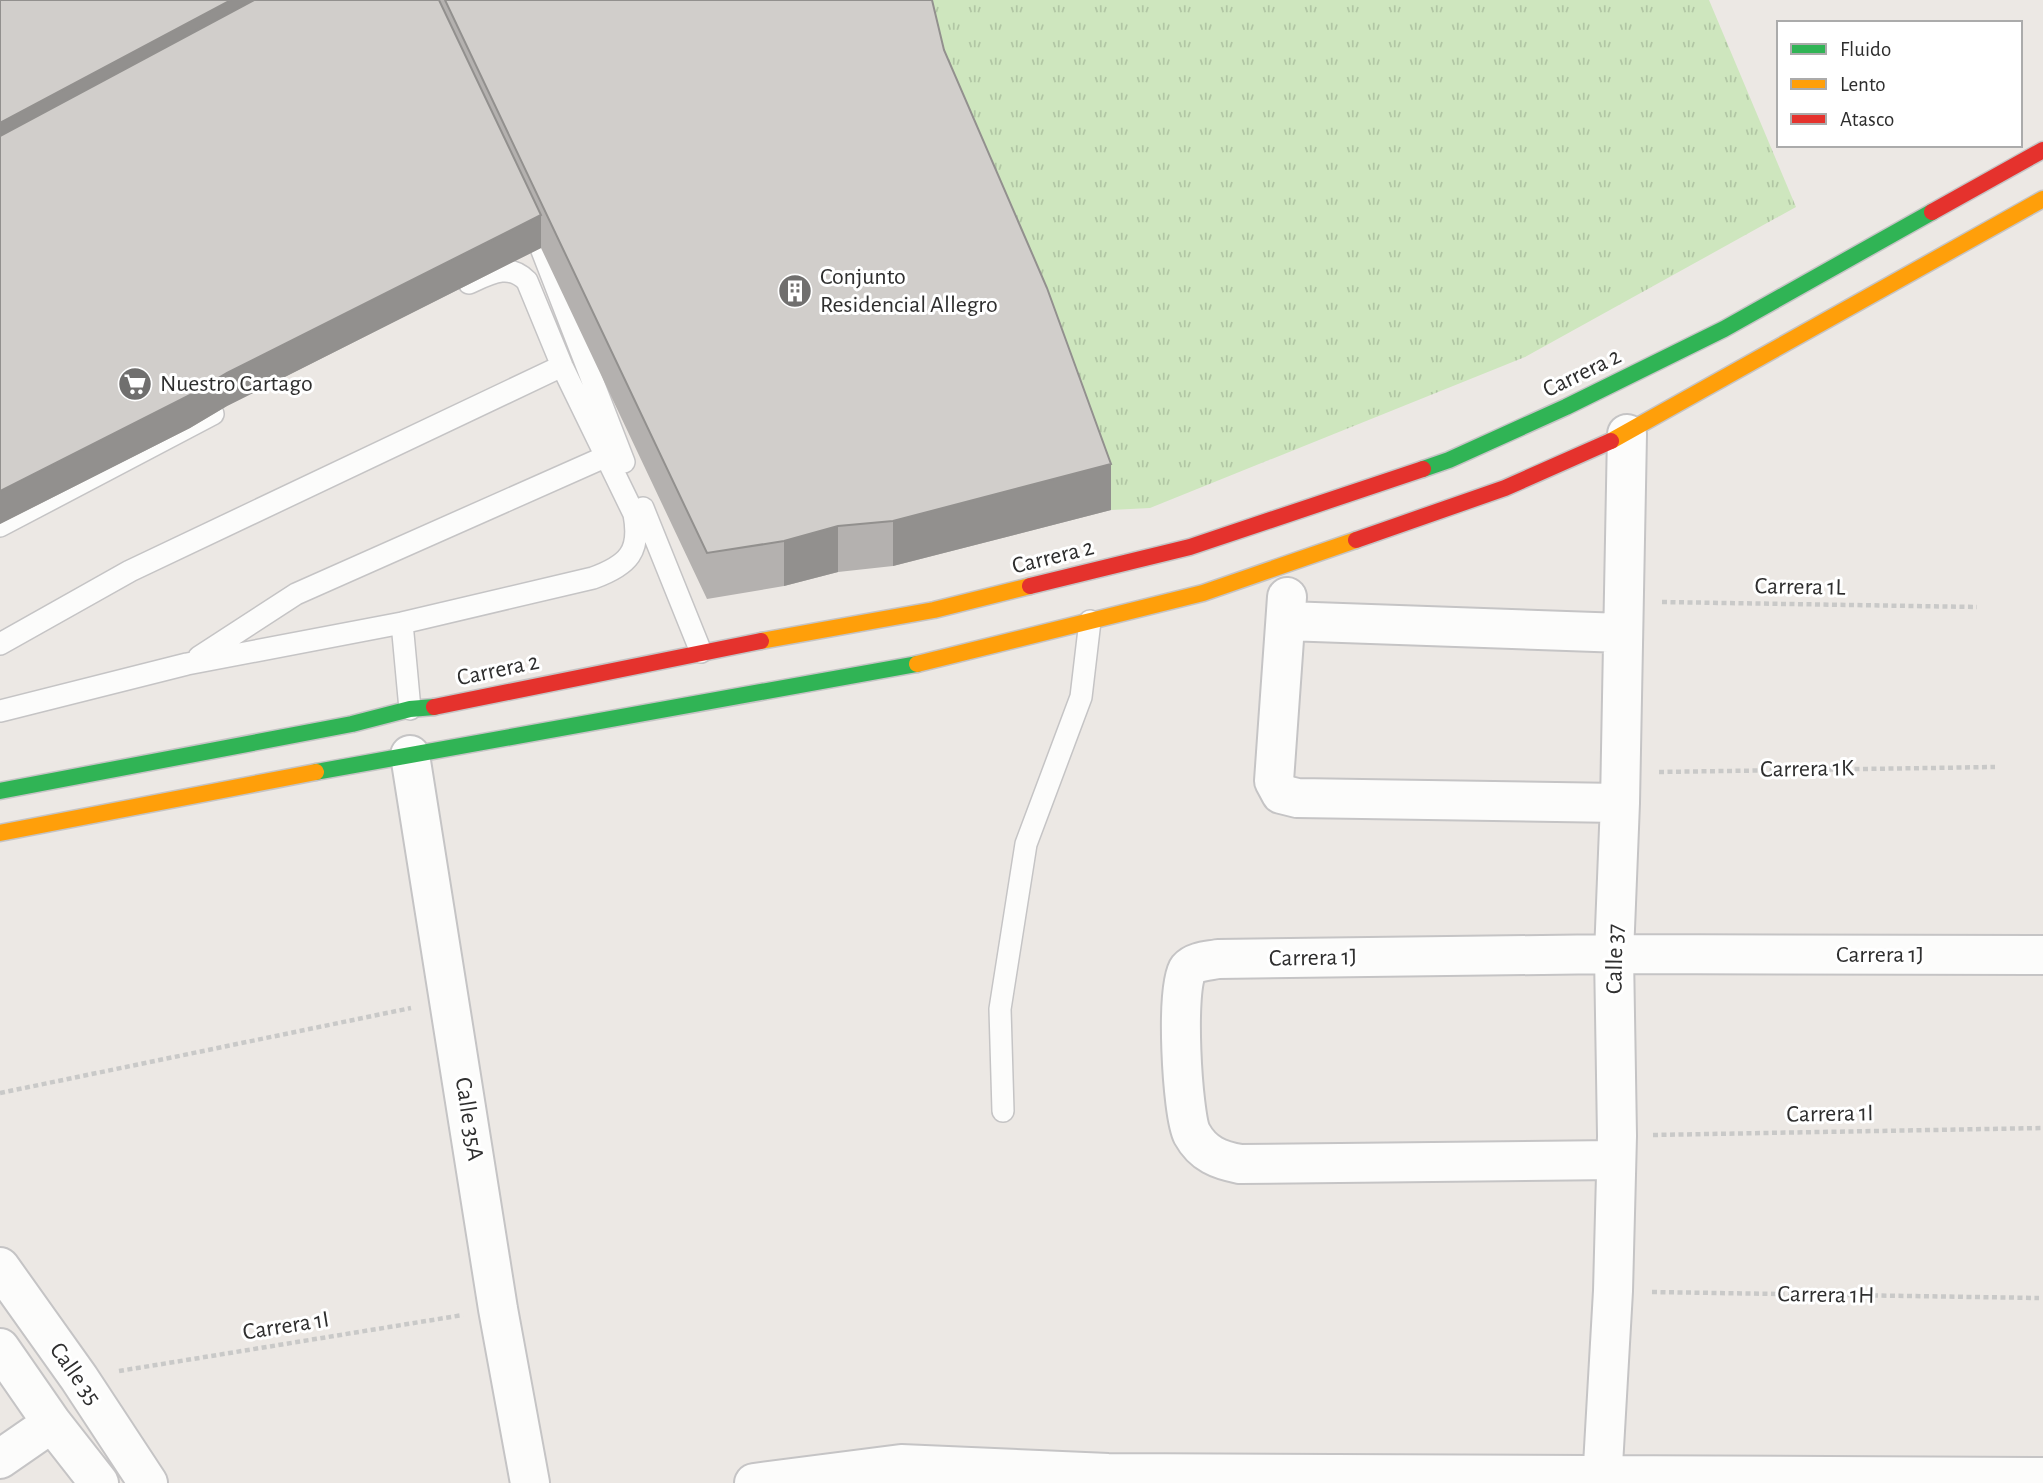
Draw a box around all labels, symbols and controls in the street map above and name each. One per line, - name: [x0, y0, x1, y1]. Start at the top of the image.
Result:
- legend: [1777, 21, 2022, 147]
- text: Fluido: [1840, 39, 1891, 60]
- text: Lento: [1840, 74, 1886, 95]
- text: Atasco: [1840, 109, 1894, 130]
- place label: Conjunto Residencial Allegro: [820, 265, 998, 317]
- building icon: Conjunto Residencial Allegro: [776, 272, 814, 310]
- street label: Carrera 2: [1539, 344, 1625, 402]
- supermarket icon: Nuestro Cartago: [116, 365, 154, 403]
- place label: Nuestro Cartago: [160, 372, 313, 396]
- street label: Carrera 2: [1010, 535, 1096, 579]
- street label: Carrera 1L: [1754, 574, 1846, 600]
- street label: Carrera 2: [455, 650, 541, 690]
- street label: Carrera 1K: [1760, 756, 1855, 782]
- street label: Calle 37: [1602, 924, 1628, 994]
- street label: Carrera 1J: [1836, 943, 1924, 967]
- street label: Carrera 1J: [1269, 945, 1357, 971]
- street label: Calle 35A: [451, 1076, 487, 1163]
- street label: Carrera 1I: [1786, 1101, 1874, 1127]
- street label: Carrera 1H: [1777, 1282, 1875, 1308]
- street label: Carrera 1I: [241, 1307, 331, 1345]
- street label: Calle 35: [45, 1338, 105, 1410]

